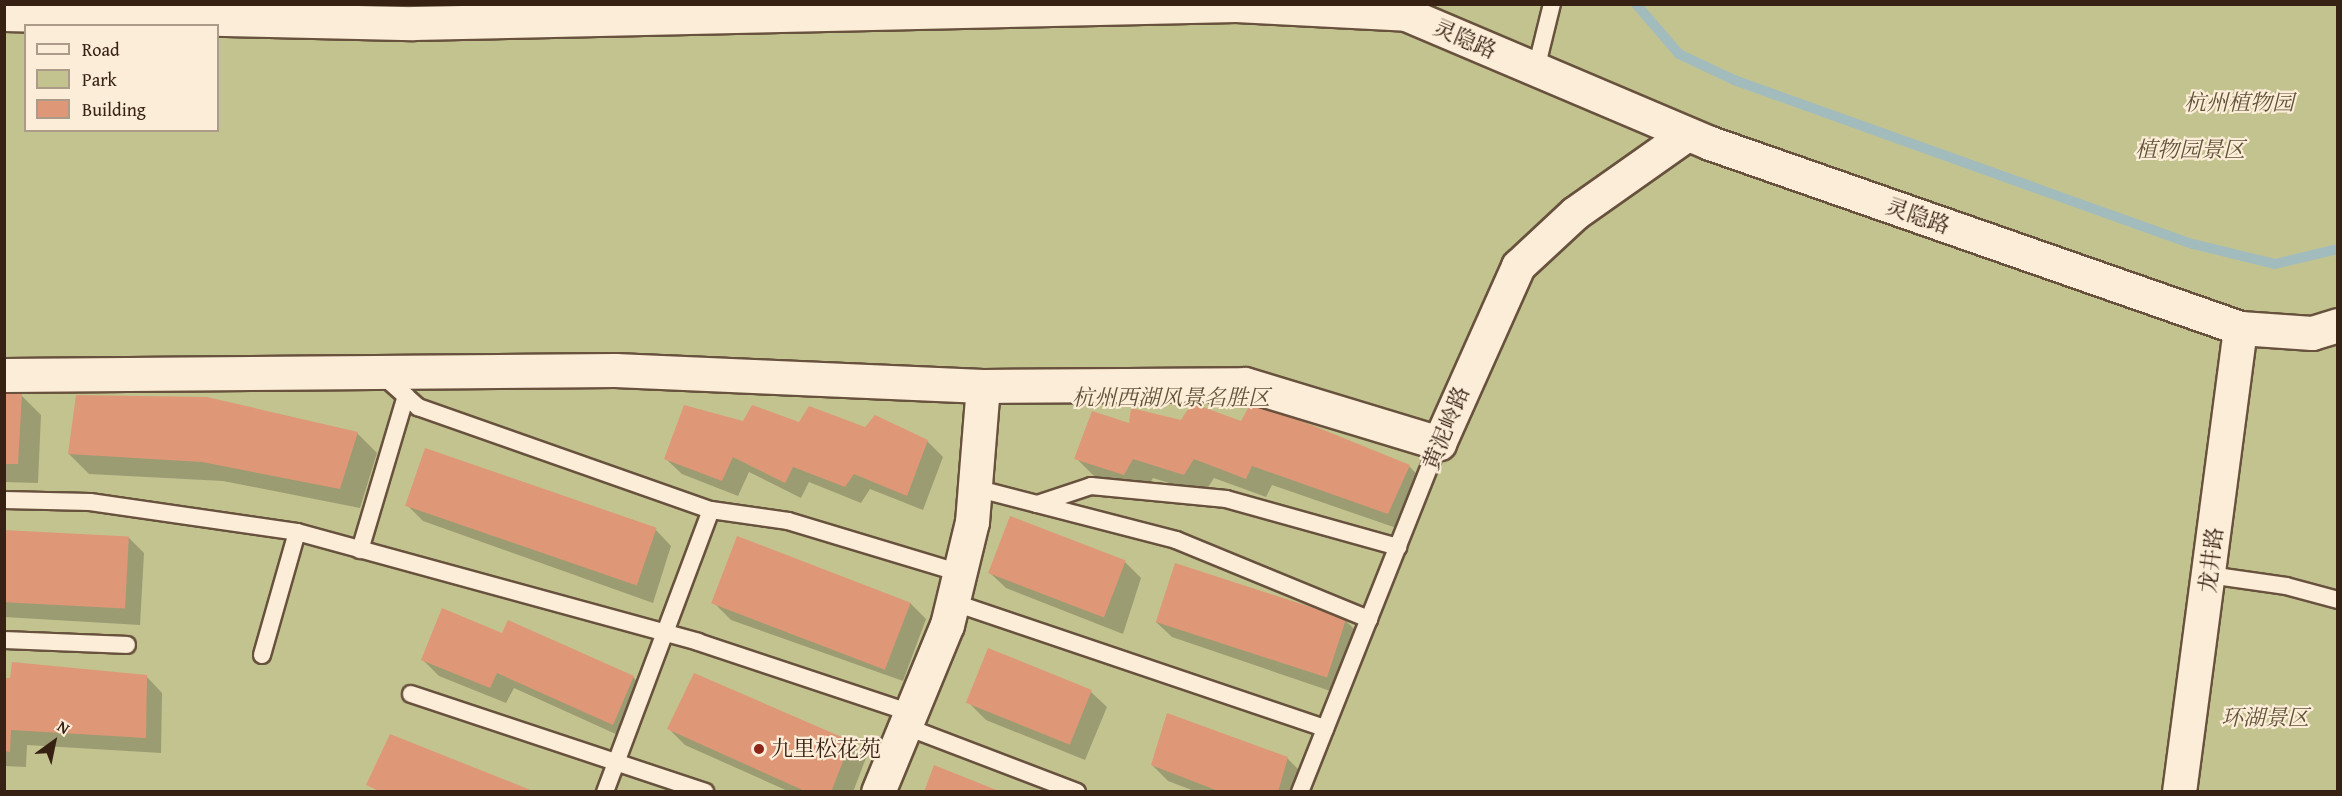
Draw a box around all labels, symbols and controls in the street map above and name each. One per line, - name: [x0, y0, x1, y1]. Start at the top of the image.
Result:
- street label: 灵隐路: [1429, 14, 1501, 64]
- legend: [24, 24, 219, 132]
- text: Road: [82, 36, 120, 63]
- text: Park: [82, 66, 117, 93]
- park label: 杭州植物园: [2184, 90, 2294, 116]
- text: Building: [82, 96, 146, 123]
- park label: 植物园景区: [2135, 137, 2245, 163]
- street label: 灵隐路: [1883, 193, 1953, 239]
- street label: 黄泥岭路: [1417, 382, 1475, 474]
- park label: 杭州西湖风景名胜区: [1072, 385, 1270, 411]
- street label: 龙井路: [2194, 526, 2228, 594]
- park label: 环湖景区: [2221, 705, 2309, 731]
- north arrow: [24, 712, 84, 772]
- text: N: [53, 714, 75, 740]
- place label: 九里松花苑: [771, 736, 881, 762]
- marker: 九里松花苑: [752, 742, 766, 756]

